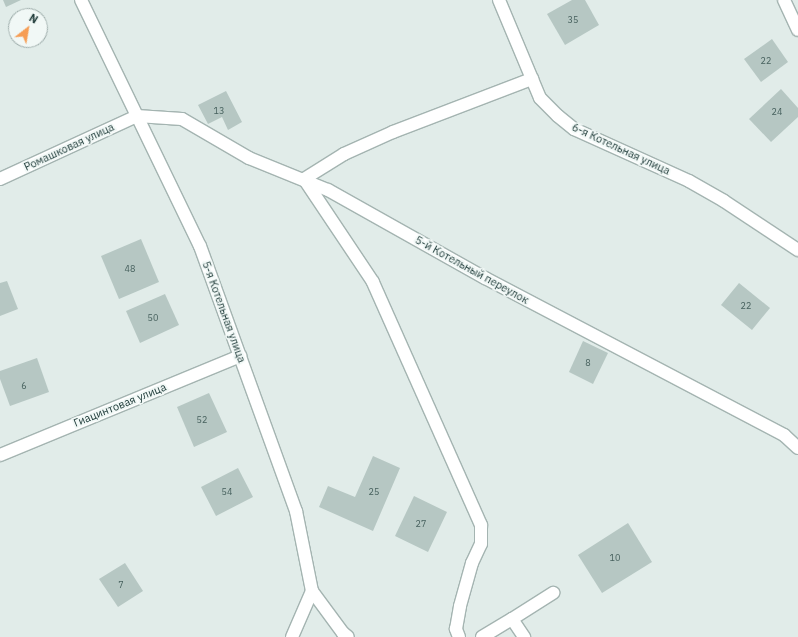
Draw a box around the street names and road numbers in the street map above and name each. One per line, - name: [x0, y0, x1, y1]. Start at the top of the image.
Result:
- street label: Ромашковая улица: [22, 120, 116, 174]
- street label: 6-я Котельная улица: [570, 120, 672, 178]
- street label: 5-й Котельный переулок: [413, 233, 531, 307]
- street label: 5-я Котельная улица: [200, 260, 248, 364]
- street label: Гиацинтовая улица: [72, 380, 168, 430]

